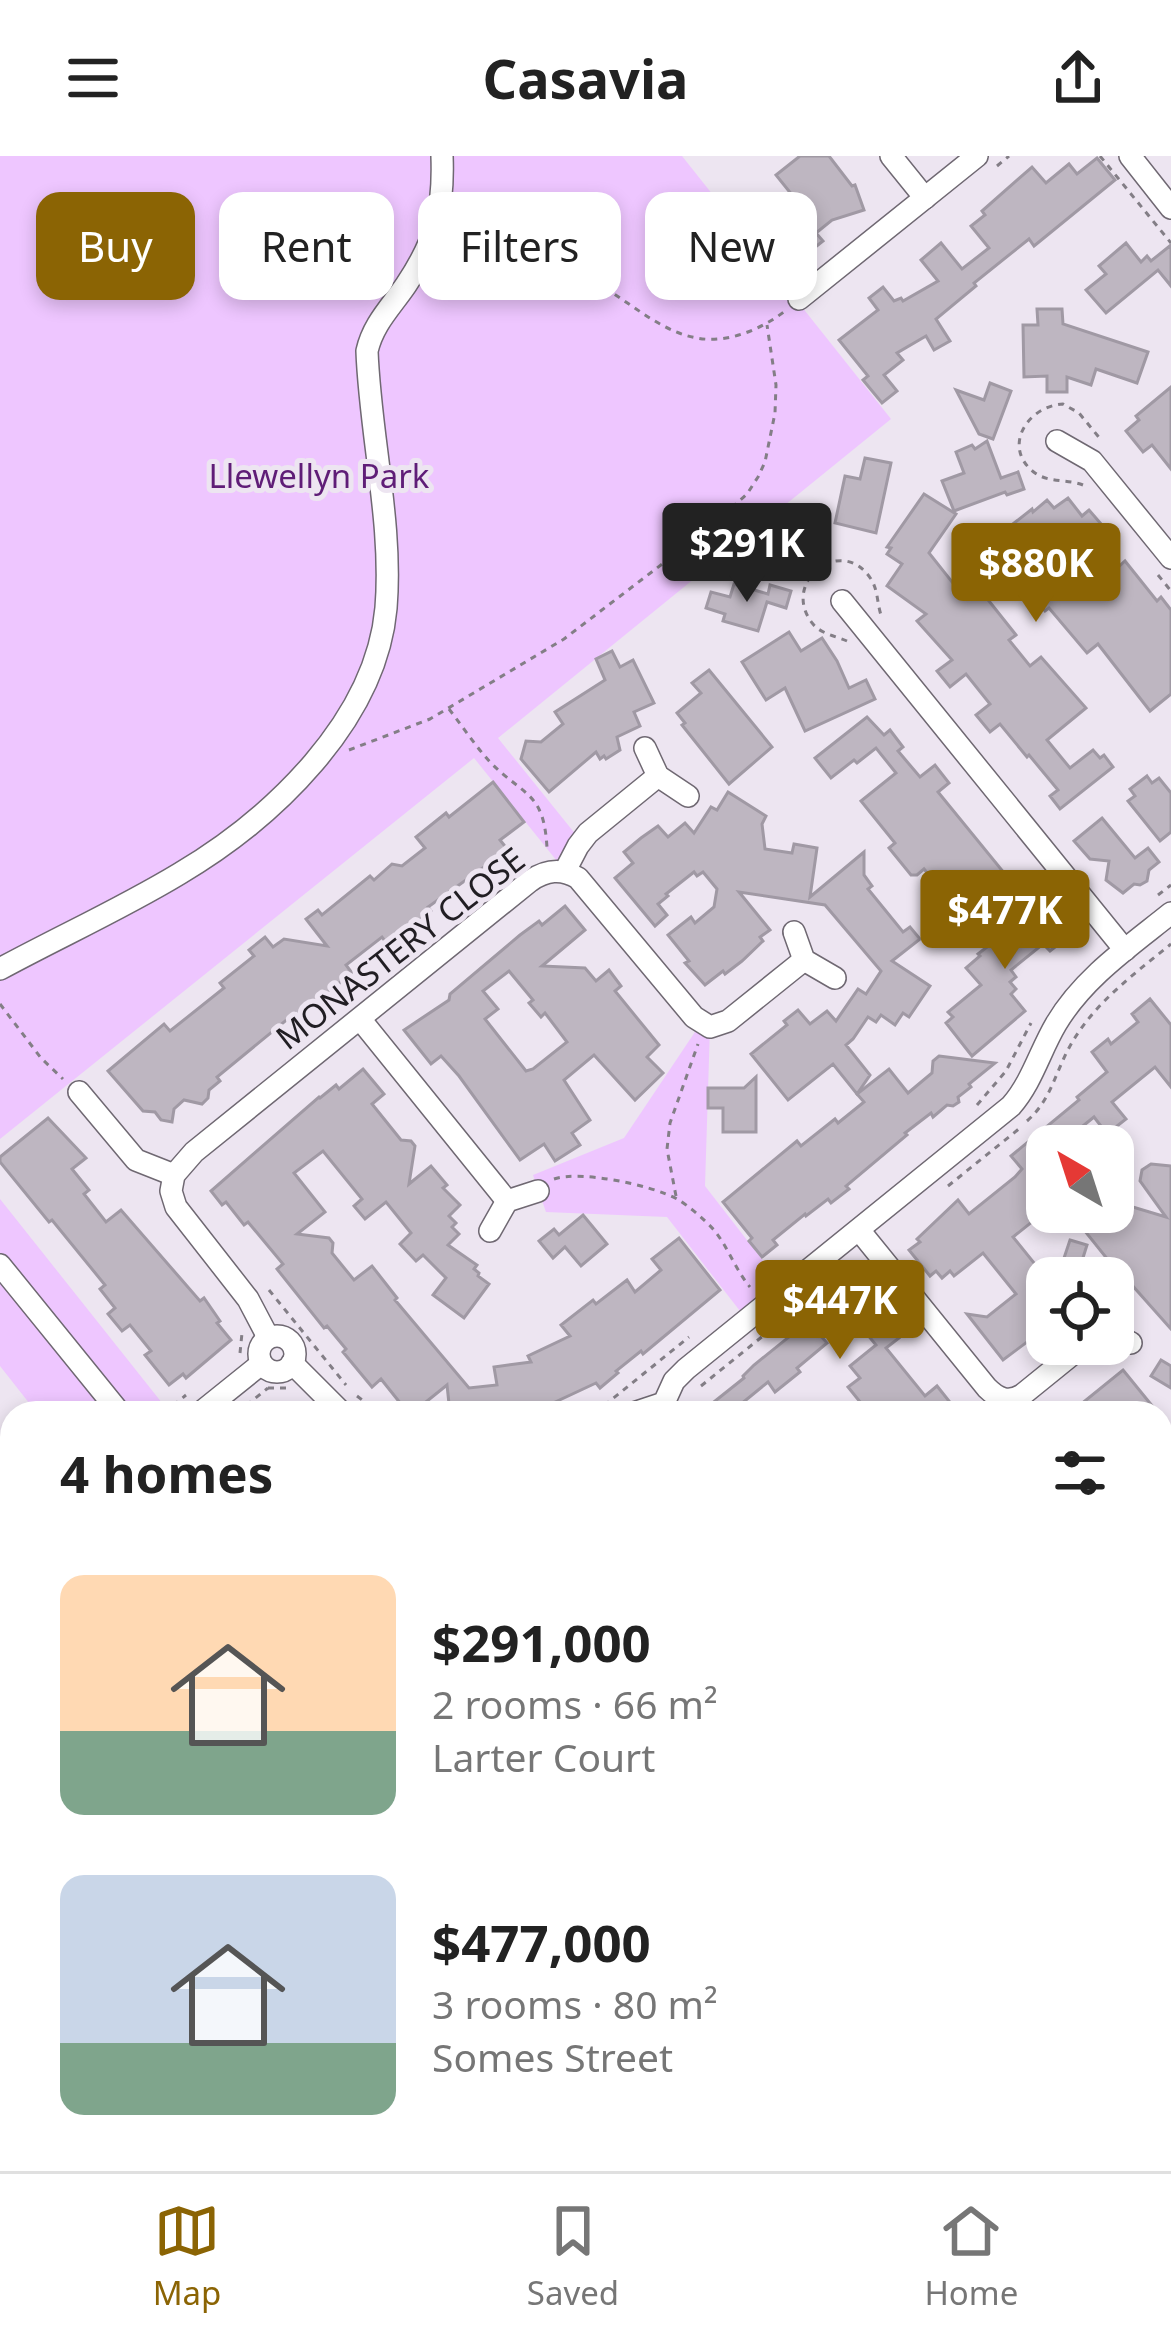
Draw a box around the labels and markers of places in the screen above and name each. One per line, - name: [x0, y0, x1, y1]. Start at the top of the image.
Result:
- pin: $291K: [663, 503, 831, 605]
- pin: $880K: [952, 523, 1120, 625]
- pin: $477K: [921, 870, 1089, 972]
- pin: $447K: [756, 1260, 924, 1362]

